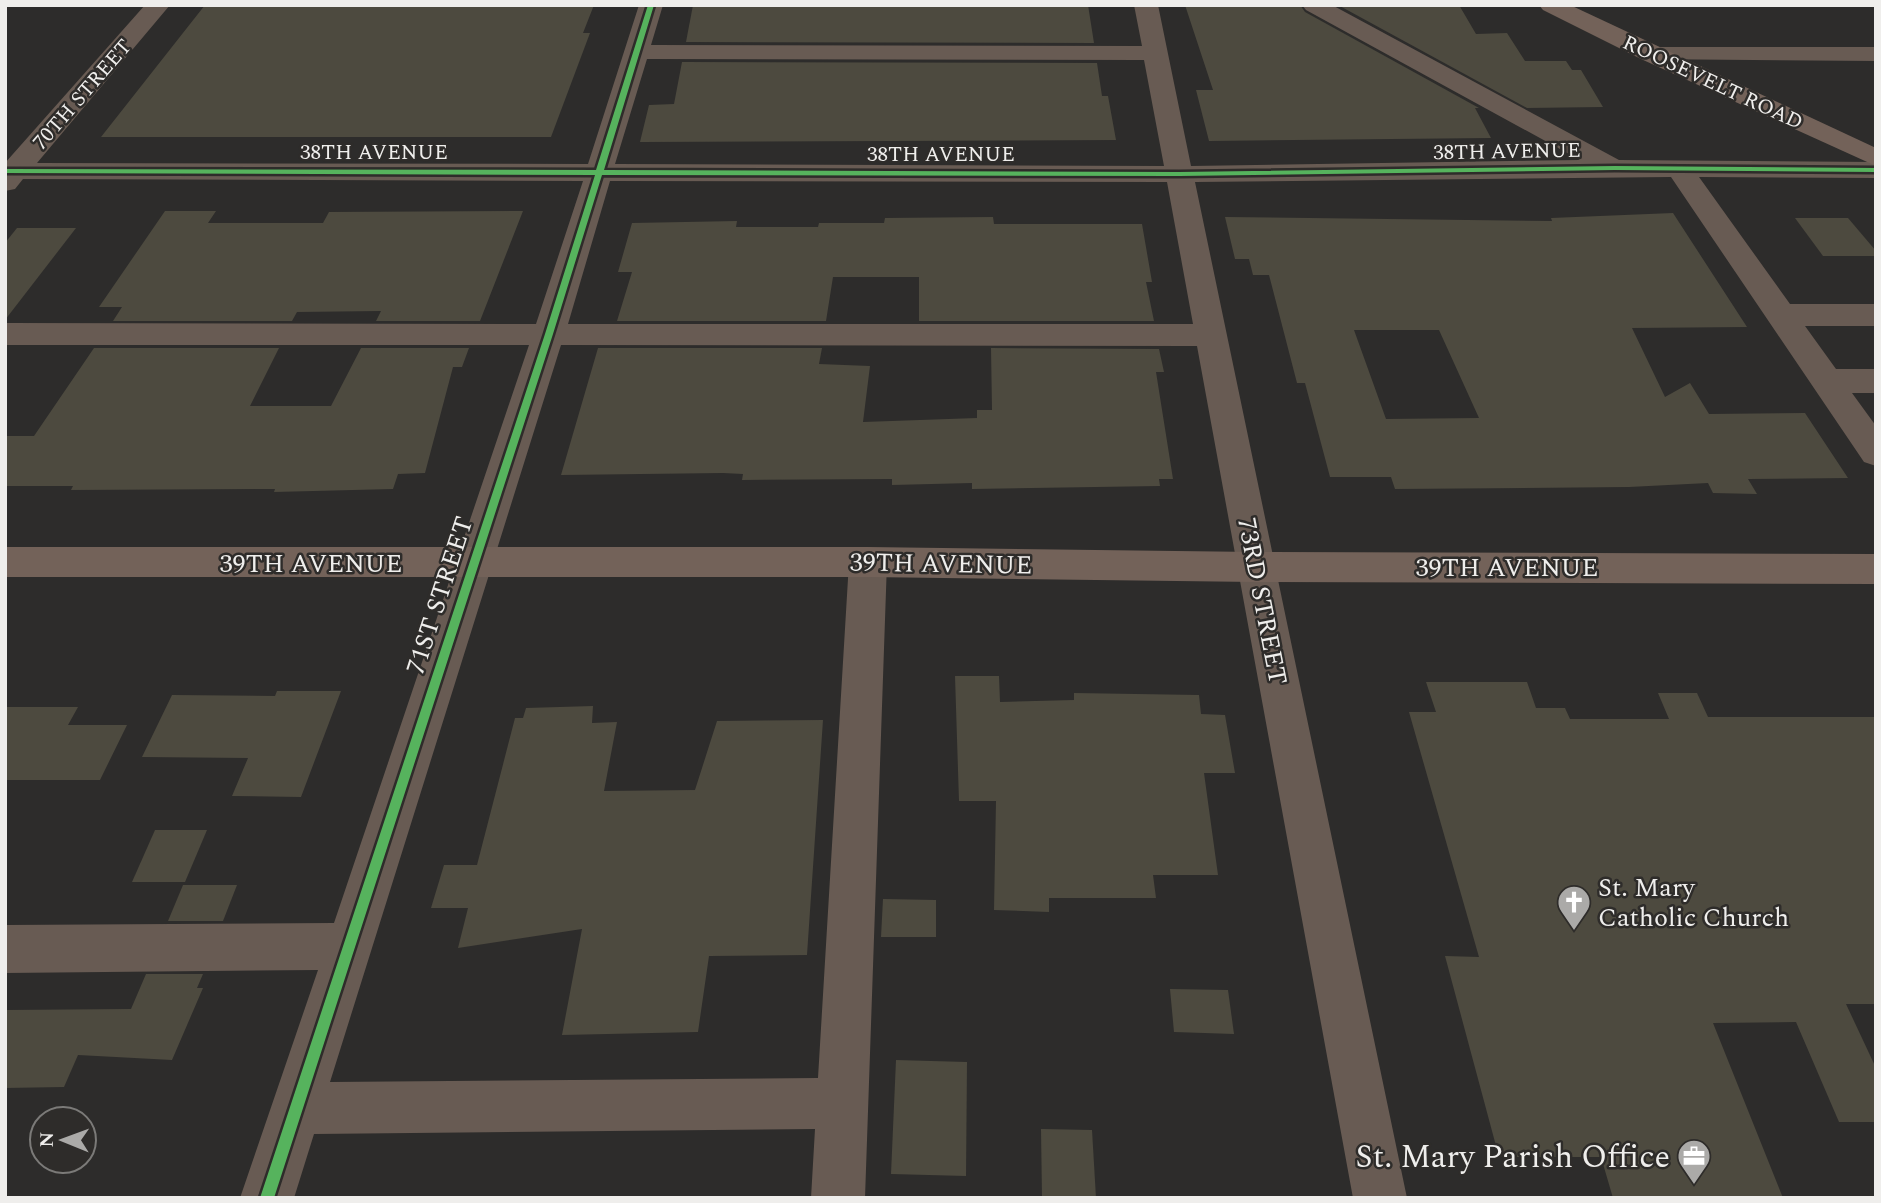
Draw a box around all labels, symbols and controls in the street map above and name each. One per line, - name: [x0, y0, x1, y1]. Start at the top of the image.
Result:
- street label: ROOSEVELT ROAD: [1617, 27, 1808, 139]
- street label: 70TH STREET: [25, 32, 140, 157]
- street label: 38TH AVENUE: [1433, 135, 1581, 169]
- street label: 38TH AVENUE: [300, 137, 448, 169]
- street label: 38TH AVENUE: [867, 139, 1015, 171]
- street label: 71ST STREET: [396, 511, 484, 679]
- street label: 73RD STREET: [1226, 514, 1298, 688]
- street label: 39TH AVENUE: [849, 542, 1033, 586]
- street label: 39TH AVENUE: [220, 544, 402, 584]
- street label: 39TH AVENUE: [1416, 548, 1598, 588]
- place label: St. Mary Catholic Church: [1598, 868, 1789, 938]
- church icon: St. Mary Catholic Church: [1555, 883, 1593, 932]
- north arrow: [28, 1105, 98, 1175]
- text: N: [33, 1132, 62, 1148]
- place label: St. Mary Parish Office: [1356, 1133, 1670, 1182]
- office icon: St. Mary Parish Office: [1675, 1137, 1713, 1186]

